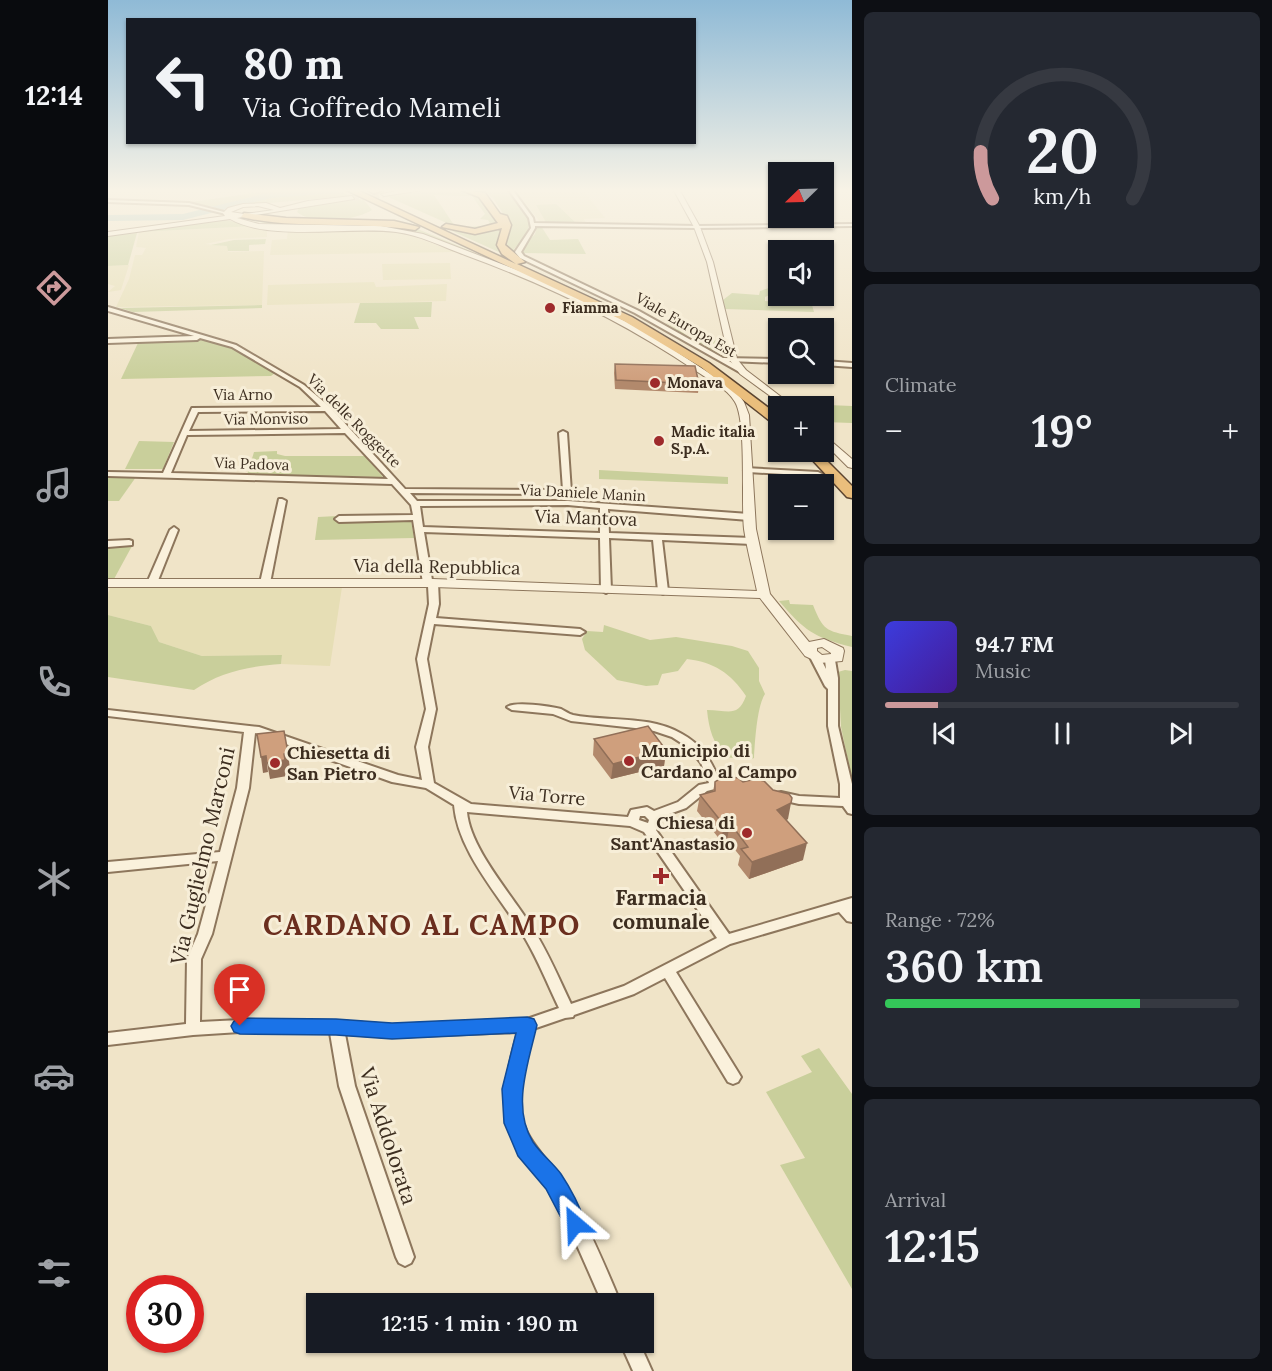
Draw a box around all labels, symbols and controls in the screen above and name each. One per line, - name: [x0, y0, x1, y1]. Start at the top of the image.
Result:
- text: 80 m: [243, 37, 343, 91]
- icon: left: [144, 42, 222, 120]
- text: 12:14: [25, 78, 83, 112]
- text: Via Goffredo Mameli: [243, 90, 501, 124]
- text: 20: [1026, 110, 1098, 190]
- north arrow: [768, 162, 834, 228]
- map controls: [768, 162, 834, 540]
- text: km/h: [1033, 182, 1091, 210]
- button: sound: [768, 240, 834, 306]
- icon: directions: [33, 267, 75, 309]
- street label: Viale Europa Est: [631, 287, 740, 361]
- place label: Fiamma: [562, 298, 619, 317]
- marker: Fiamma: [543, 301, 557, 315]
- button: search: [768, 318, 834, 384]
- street label: Via delle Roggette: [303, 369, 405, 472]
- text: Climate: [885, 372, 957, 397]
- place label: Monava: [667, 373, 723, 392]
- marker: Monava: [648, 376, 662, 390]
- street label: Via Arno: [212, 385, 273, 404]
- button: +: [768, 396, 834, 462]
- text: 19°: [1031, 402, 1093, 459]
- street label: Via Monviso: [223, 408, 309, 429]
- text: −: [885, 410, 903, 452]
- text: +: [1222, 410, 1239, 452]
- place label: Madic italia S.p.A.: [671, 422, 755, 458]
- marker: Madic italia S.p.A.: [652, 434, 666, 448]
- street label: Via Padova: [213, 453, 290, 474]
- icon: music: [33, 464, 75, 506]
- button: −: [768, 474, 834, 540]
- street label: Via Daniele Manin: [519, 480, 646, 505]
- street label: Via Mantova: [533, 504, 638, 531]
- street label: Via della Repubblica: [352, 554, 521, 579]
- text: 94.7 FM: [975, 630, 1054, 658]
- text: Music: [975, 658, 1031, 683]
- icon: phone: [33, 661, 75, 703]
- icon: previous: [928, 717, 961, 750]
- icon: pause: [1046, 717, 1079, 750]
- icon: next: [1164, 717, 1197, 750]
- place label: Municipio di Cardano al Campo: [641, 739, 797, 783]
- place label: Chiesetta di San Pietro: [287, 741, 390, 785]
- street label: Via Guglielmo Marconi: [164, 744, 241, 968]
- marker: Municipio di Cardano al Campo: [622, 754, 636, 768]
- marker: Chiesetta di San Pietro: [268, 756, 282, 770]
- street label: Via Torre: [507, 781, 587, 810]
- place label: Chiesa di Sant'Anastasio: [611, 811, 735, 855]
- marker: Chiesa di Sant'Anastasio: [740, 826, 754, 840]
- icon: climate: [33, 858, 75, 900]
- marker: Farmacia comunale: [654, 869, 668, 883]
- place label: Farmacia comunale: [612, 884, 710, 935]
- district label: CARDANO AL CAMPO: [263, 907, 581, 943]
- text: Range · 72%: [885, 907, 995, 932]
- text: 360 km: [885, 937, 1043, 994]
- pin: [214, 964, 265, 1026]
- icon: arrive: [223, 973, 256, 1006]
- icon: car: [33, 1055, 75, 1097]
- street label: Via Addolorata: [353, 1063, 423, 1208]
- text: Arrival: [885, 1187, 946, 1212]
- position arrow: [543, 1192, 607, 1256]
- text: 12:15: [885, 1217, 980, 1274]
- icon: filters: [33, 1252, 75, 1294]
- speed limit sign: 30: [126, 1275, 204, 1353]
- text: 12:15 · 1 min · 190 m: [382, 1309, 578, 1337]

